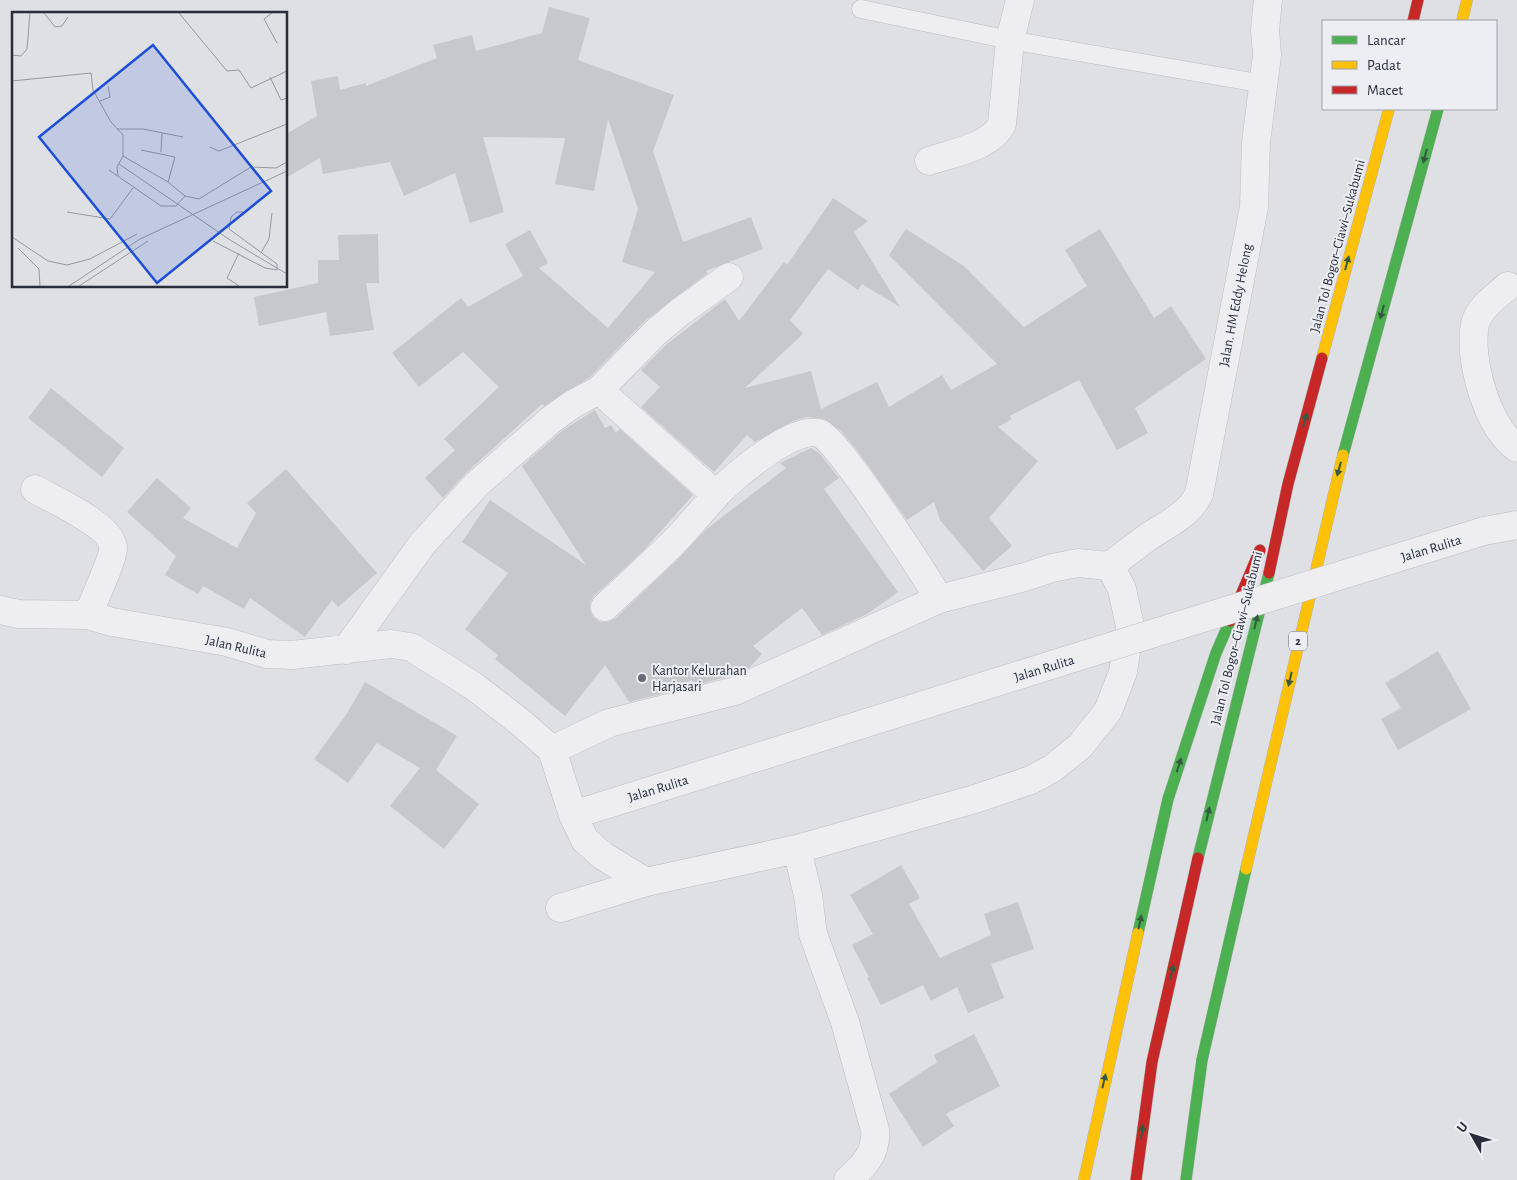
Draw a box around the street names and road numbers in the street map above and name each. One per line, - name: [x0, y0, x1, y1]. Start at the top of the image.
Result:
- street label: Jalan Tol Bogor–Ciawi–Sukabumi: [1308, 158, 1368, 334]
- street label: Jalan. HM Eddy Helong: [1217, 242, 1255, 368]
- street label: Jalan Rulita: [1399, 533, 1464, 565]
- street label: Jalan Tol Bogor–Ciawi–Sukabumi: [1209, 550, 1265, 727]
- road number: 2: [1289, 631, 1307, 650]
- street label: Jalan Rulita: [204, 633, 268, 661]
- street label: Jalan Rulita: [1012, 653, 1077, 685]
- street label: Jalan Rulita: [626, 773, 691, 805]

